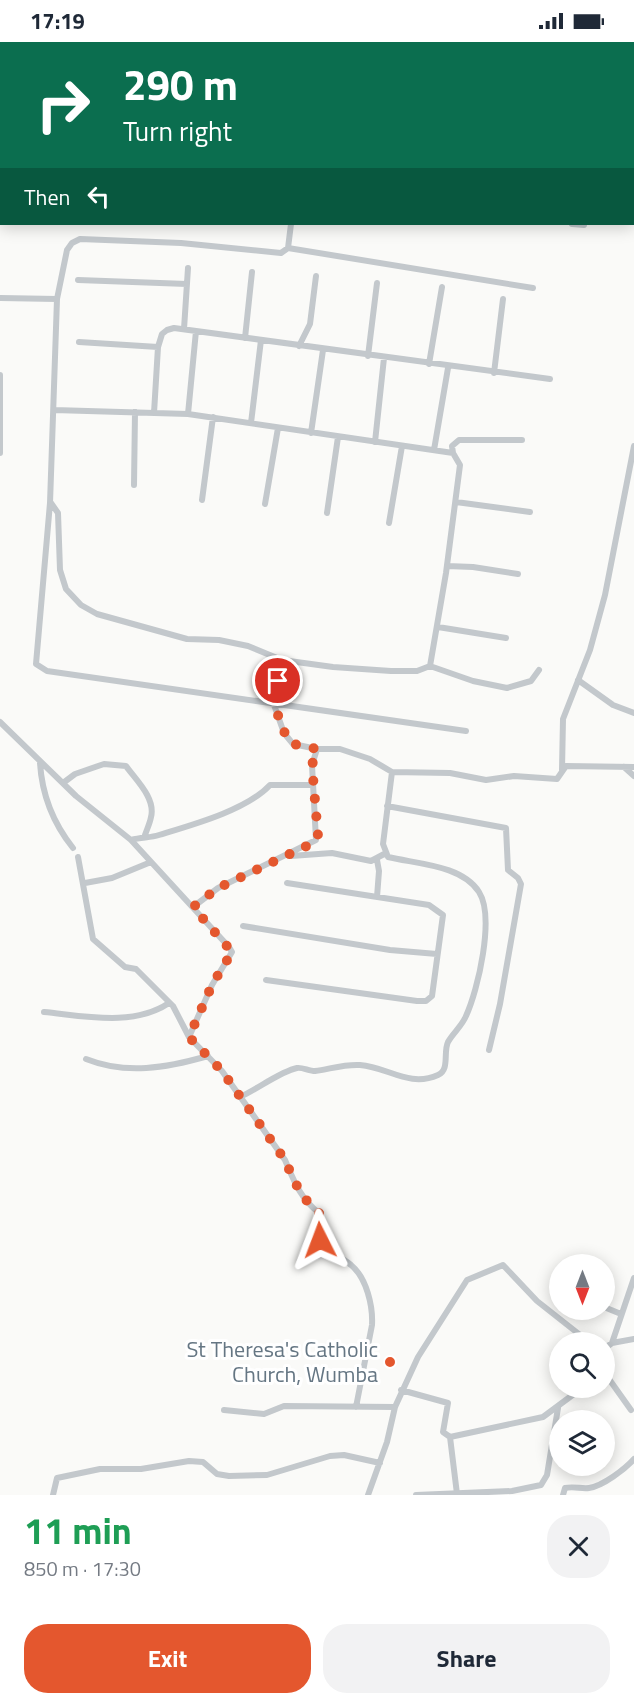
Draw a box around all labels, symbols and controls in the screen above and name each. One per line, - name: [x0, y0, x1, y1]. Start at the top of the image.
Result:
- text: 17:19: [30, 4, 85, 38]
- text: 290 m: [123, 52, 238, 116]
- icon: right: [24, 66, 102, 144]
- text: Turn right: [123, 110, 232, 151]
- text: Then: [24, 180, 70, 214]
- icon: left: [82, 180, 115, 213]
- pin: [252, 655, 303, 706]
- icon: arrive: [261, 664, 294, 697]
- position arrow: [288, 1208, 352, 1272]
- north arrow: [549, 1254, 615, 1320]
- map controls: [549, 1254, 615, 1476]
- place label: St Theresa's Catholic Church, Wumba: [186, 1332, 378, 1391]
- button: search: [549, 1332, 615, 1398]
- marker: St Theresa's Catholic Church, Wumba: [383, 1355, 397, 1369]
- button: layers: [549, 1410, 615, 1476]
- text: 11 min: [24, 1503, 132, 1558]
- button: close: [547, 1515, 610, 1578]
- text: 850 m · 17:30: [24, 1553, 141, 1584]
- button: Exit: [24, 1624, 311, 1693]
- button: Share: [323, 1624, 610, 1693]

